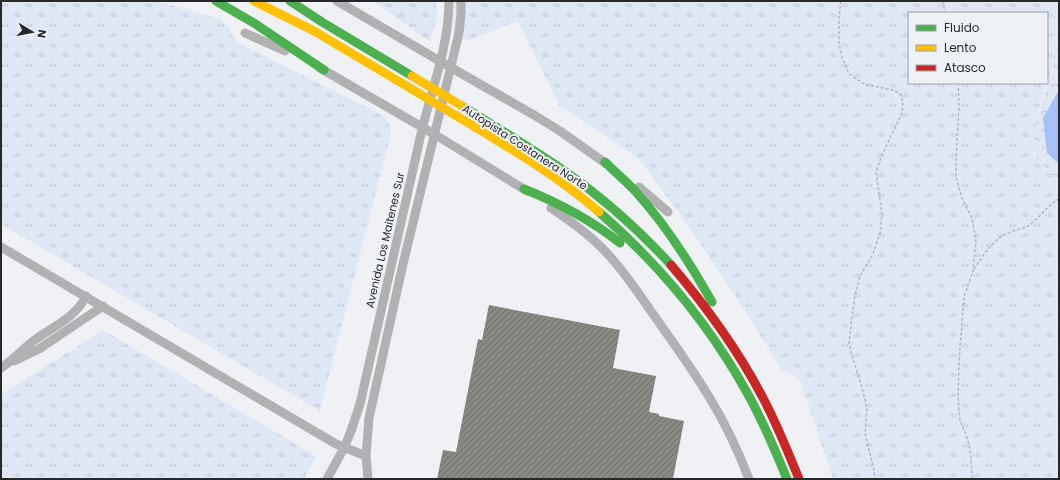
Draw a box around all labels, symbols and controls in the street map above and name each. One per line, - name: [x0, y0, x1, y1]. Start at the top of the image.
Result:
- north arrow: [12, 12, 52, 52]
- legend: [908, 12, 1048, 84]
- text: Fluido: [944, 19, 980, 36]
- text: N: [33, 28, 50, 39]
- text: Lento: [944, 39, 977, 56]
- text: Atasco: [944, 59, 986, 76]
- street label: Autopista Costanera Norte: [459, 100, 591, 194]
- street label: Avenida Los Maitenes Sur: [362, 170, 408, 310]

